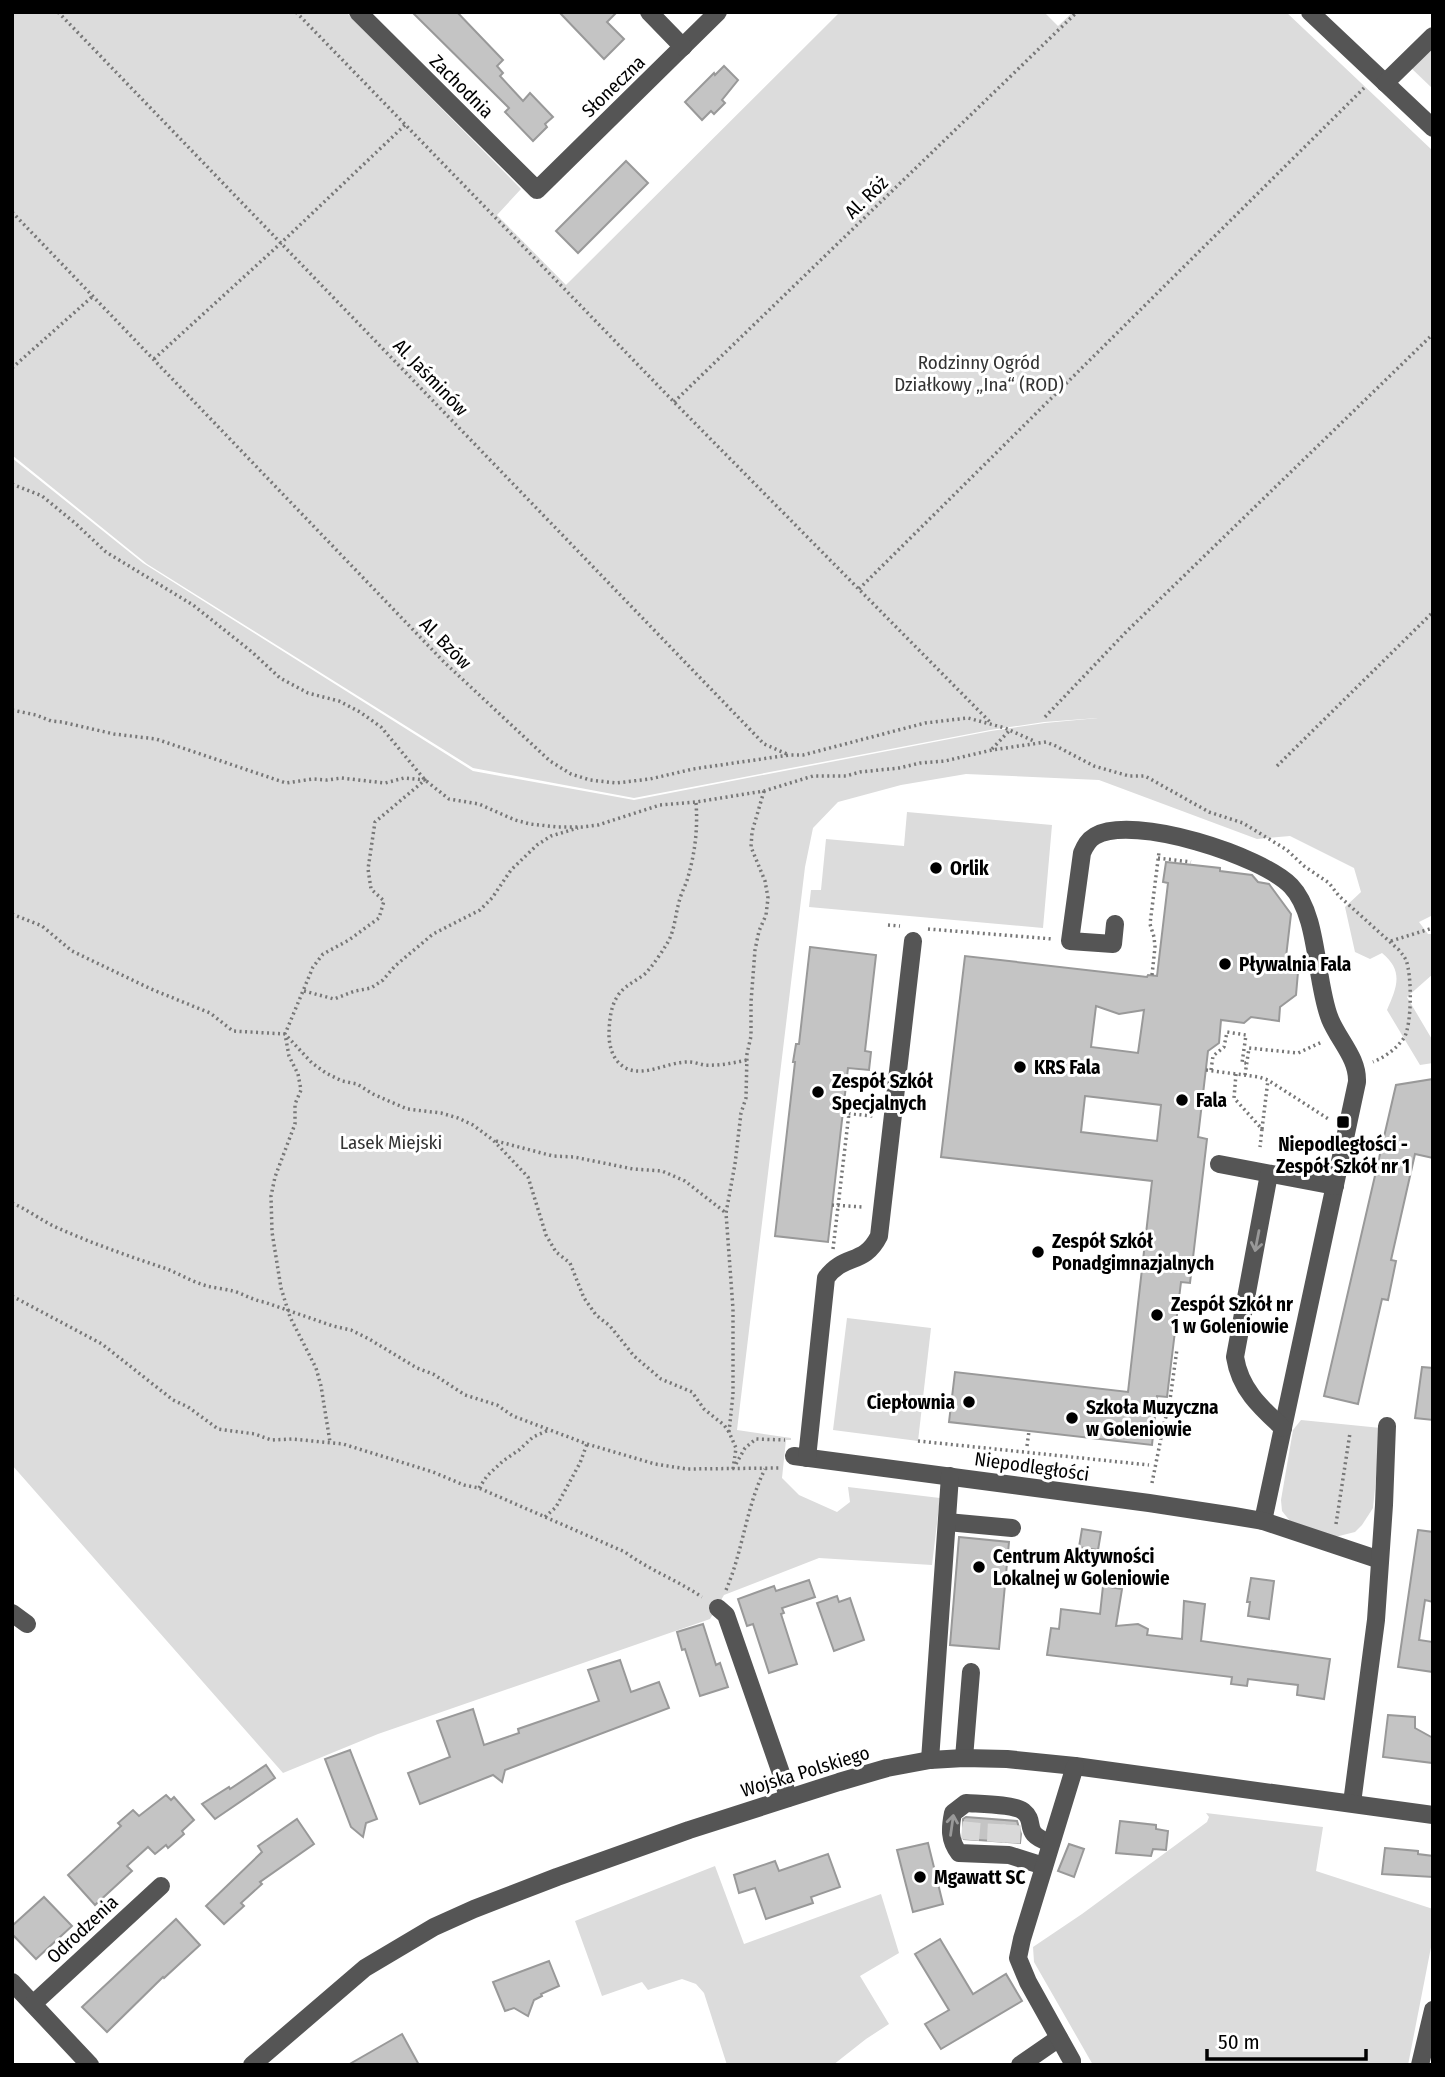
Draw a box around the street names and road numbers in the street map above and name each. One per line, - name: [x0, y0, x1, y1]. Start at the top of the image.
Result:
- street label: Zachodnia: [425, 50, 498, 123]
- street label: Słoneczna: [577, 51, 650, 122]
- street label: Al. Róż: [840, 171, 893, 223]
- street label: Al. Jaśminów: [388, 334, 473, 421]
- street label: Al. Bzów: [415, 613, 477, 674]
- street label: Niepodległości: [973, 1447, 1091, 1486]
- street label: Wojska Polskiego: [738, 1741, 872, 1802]
- street label: Odrodzenia: [42, 1891, 123, 1968]

